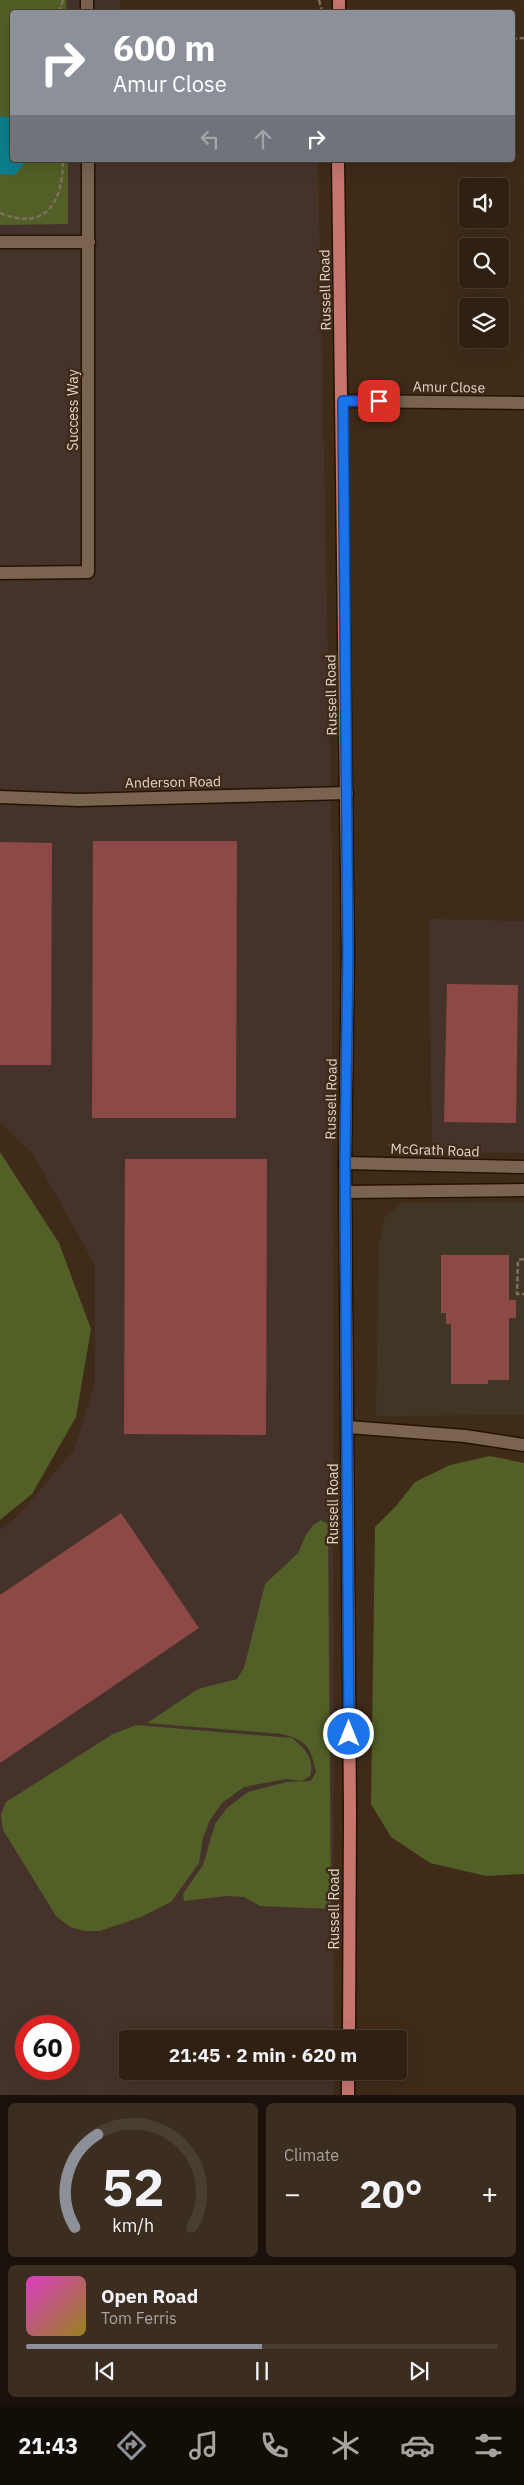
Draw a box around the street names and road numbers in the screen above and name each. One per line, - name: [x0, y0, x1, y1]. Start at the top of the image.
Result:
- street label: Russell Road: [315, 249, 335, 331]
- street label: Success Way: [64, 369, 82, 451]
- street label: Amur Close: [413, 377, 486, 397]
- street label: Russell Road: [321, 654, 341, 736]
- street label: Anderson Road: [125, 772, 221, 792]
- street label: Russell Road: [321, 1058, 341, 1140]
- street label: McGrath Road: [390, 1139, 480, 1161]
- street label: Russell Road: [324, 1463, 342, 1545]
- street label: Russell Road: [325, 1868, 343, 1950]

